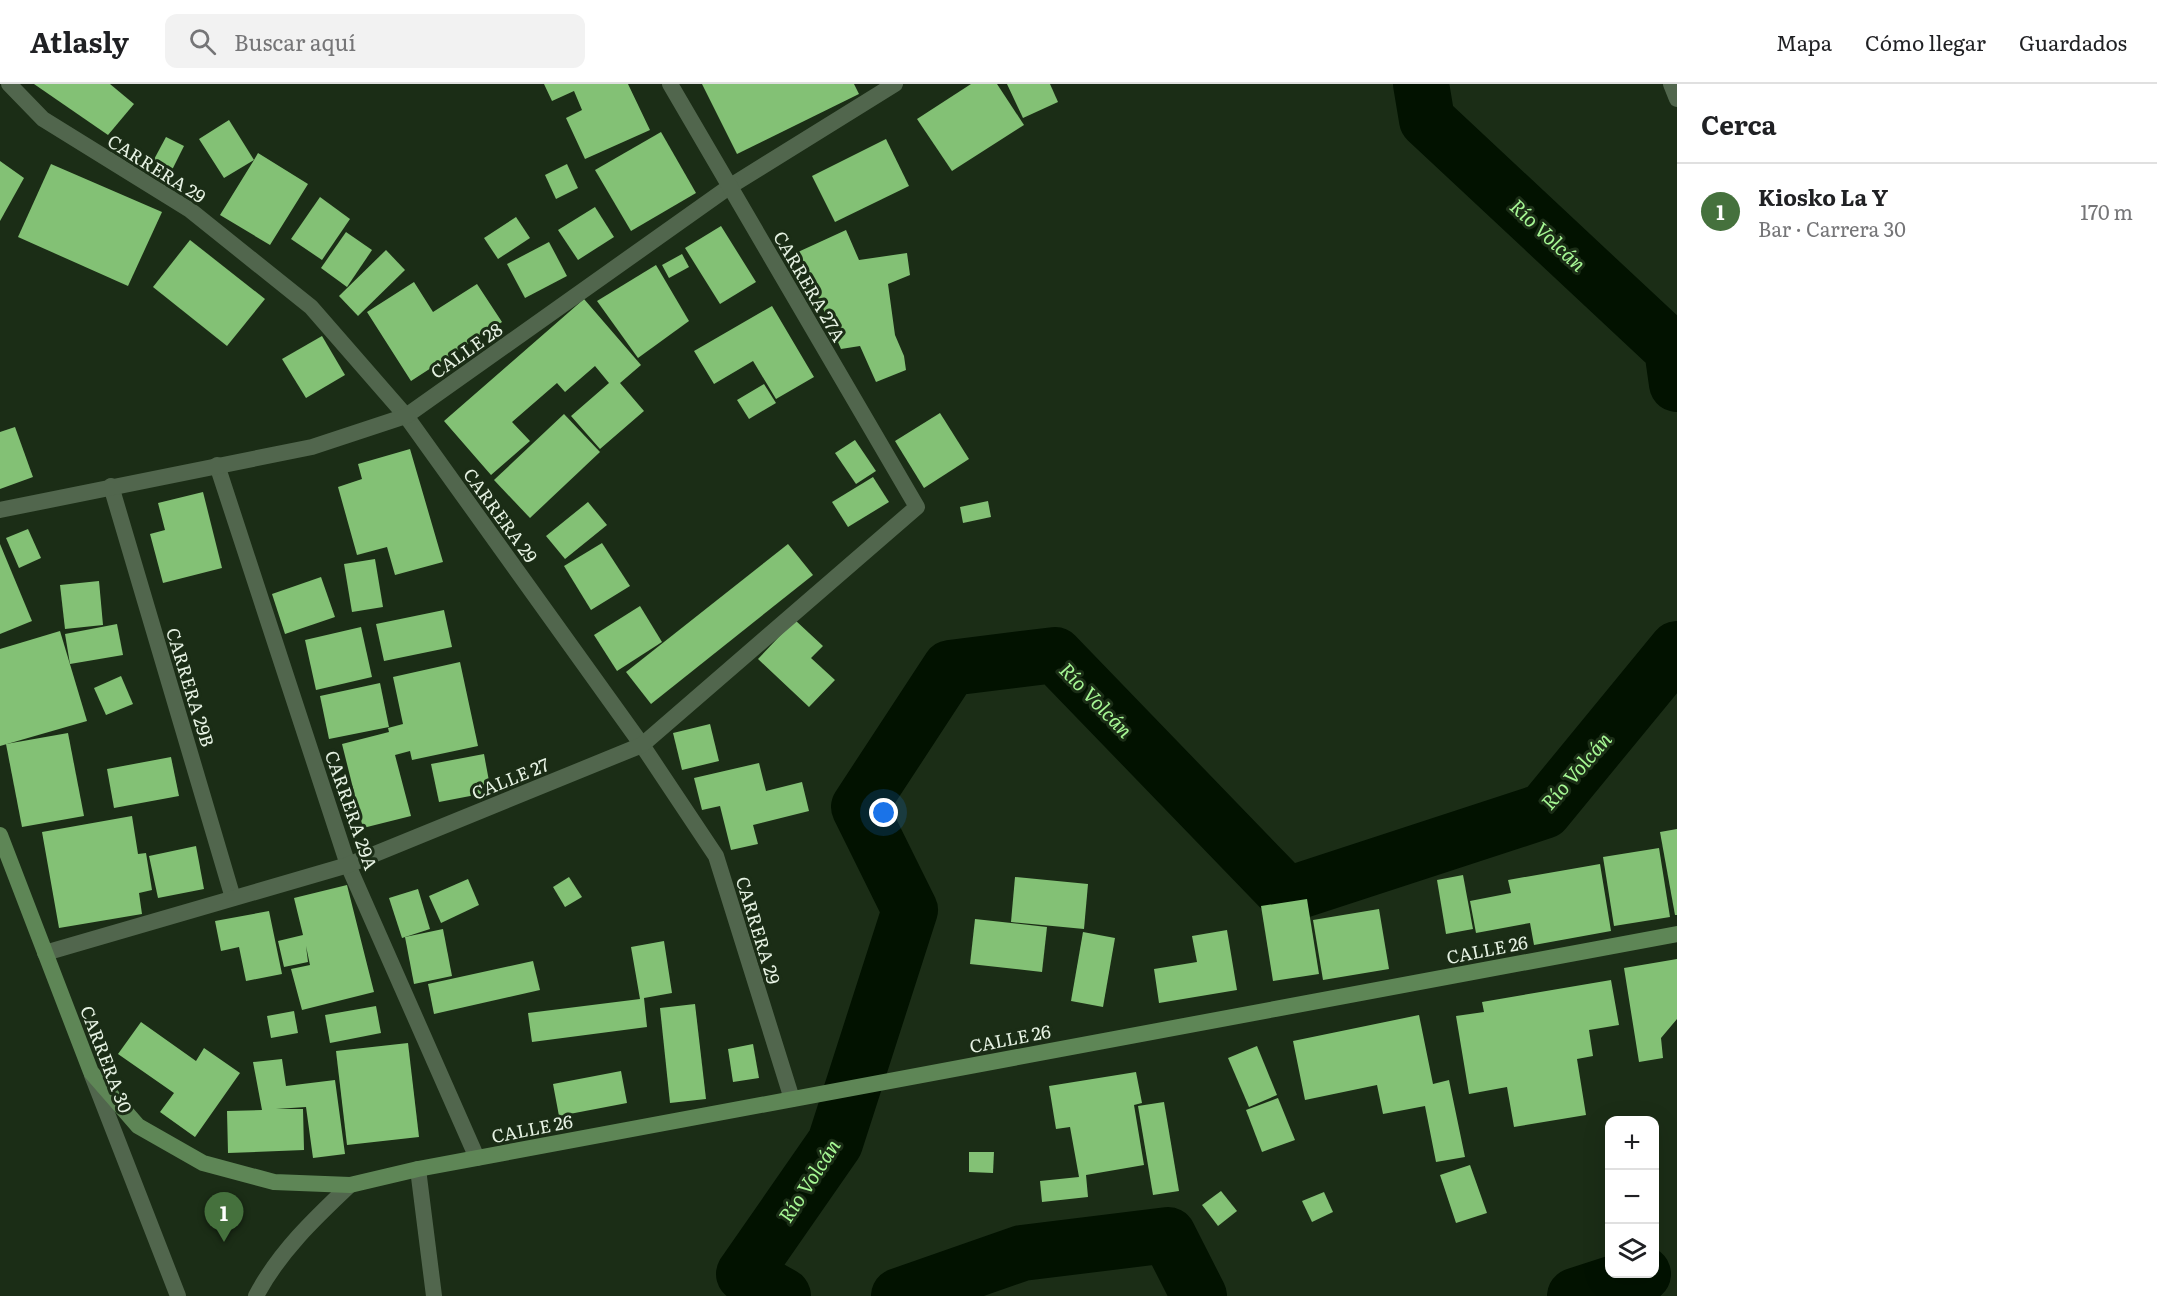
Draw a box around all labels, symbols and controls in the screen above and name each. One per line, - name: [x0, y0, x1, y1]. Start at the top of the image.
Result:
- search box: [165, 14, 585, 68]
- text: Atlasly: [30, 20, 129, 62]
- icon: search: [186, 25, 219, 58]
- text: Buscar aquí: [234, 25, 356, 58]
- text: Mapa: [1776, 26, 1832, 57]
- text: Cómo llegar: [1865, 26, 1986, 57]
- text: Guardados: [2019, 26, 2127, 57]
- text: Cerca: [1701, 104, 1777, 143]
- street label: CARRERA 29: [103, 127, 211, 209]
- text: Kiosko La Y: [1758, 180, 1888, 213]
- water label: Río Volcán: [1504, 191, 1594, 277]
- text: 1: [1716, 196, 1725, 226]
- text: 170 m: [2080, 196, 2133, 226]
- text: Bar · Carrera 30: [1758, 213, 1906, 243]
- street label: CARRERA 27A: [767, 225, 853, 347]
- street label: CALLE 28: [424, 315, 508, 385]
- street label: CARRERA 29: [457, 462, 545, 568]
- street label: CARRERA 29B: [160, 624, 222, 750]
- water label: Río Volcán: [1053, 655, 1141, 743]
- water label: Río Volcán: [1533, 724, 1617, 816]
- street label: CARRERA 29A: [319, 747, 385, 873]
- street label: CALLE 27: [467, 750, 553, 806]
- your location: [869, 798, 898, 827]
- street label: CARRERA 29: [730, 873, 788, 987]
- street label: CALLE 26: [1444, 928, 1530, 970]
- street label: CARRERA 30: [74, 1001, 140, 1117]
- street label: CALLE 26: [967, 1017, 1053, 1059]
- street label: CALLE 26: [489, 1107, 575, 1149]
- map controls: [1605, 1116, 1659, 1278]
- button: +: [1605, 1116, 1659, 1170]
- water label: Río Volcán: [770, 1132, 846, 1228]
- button: −: [1605, 1170, 1659, 1224]
- pin: 1: [204, 1192, 244, 1242]
- button: layers: [1605, 1224, 1659, 1278]

